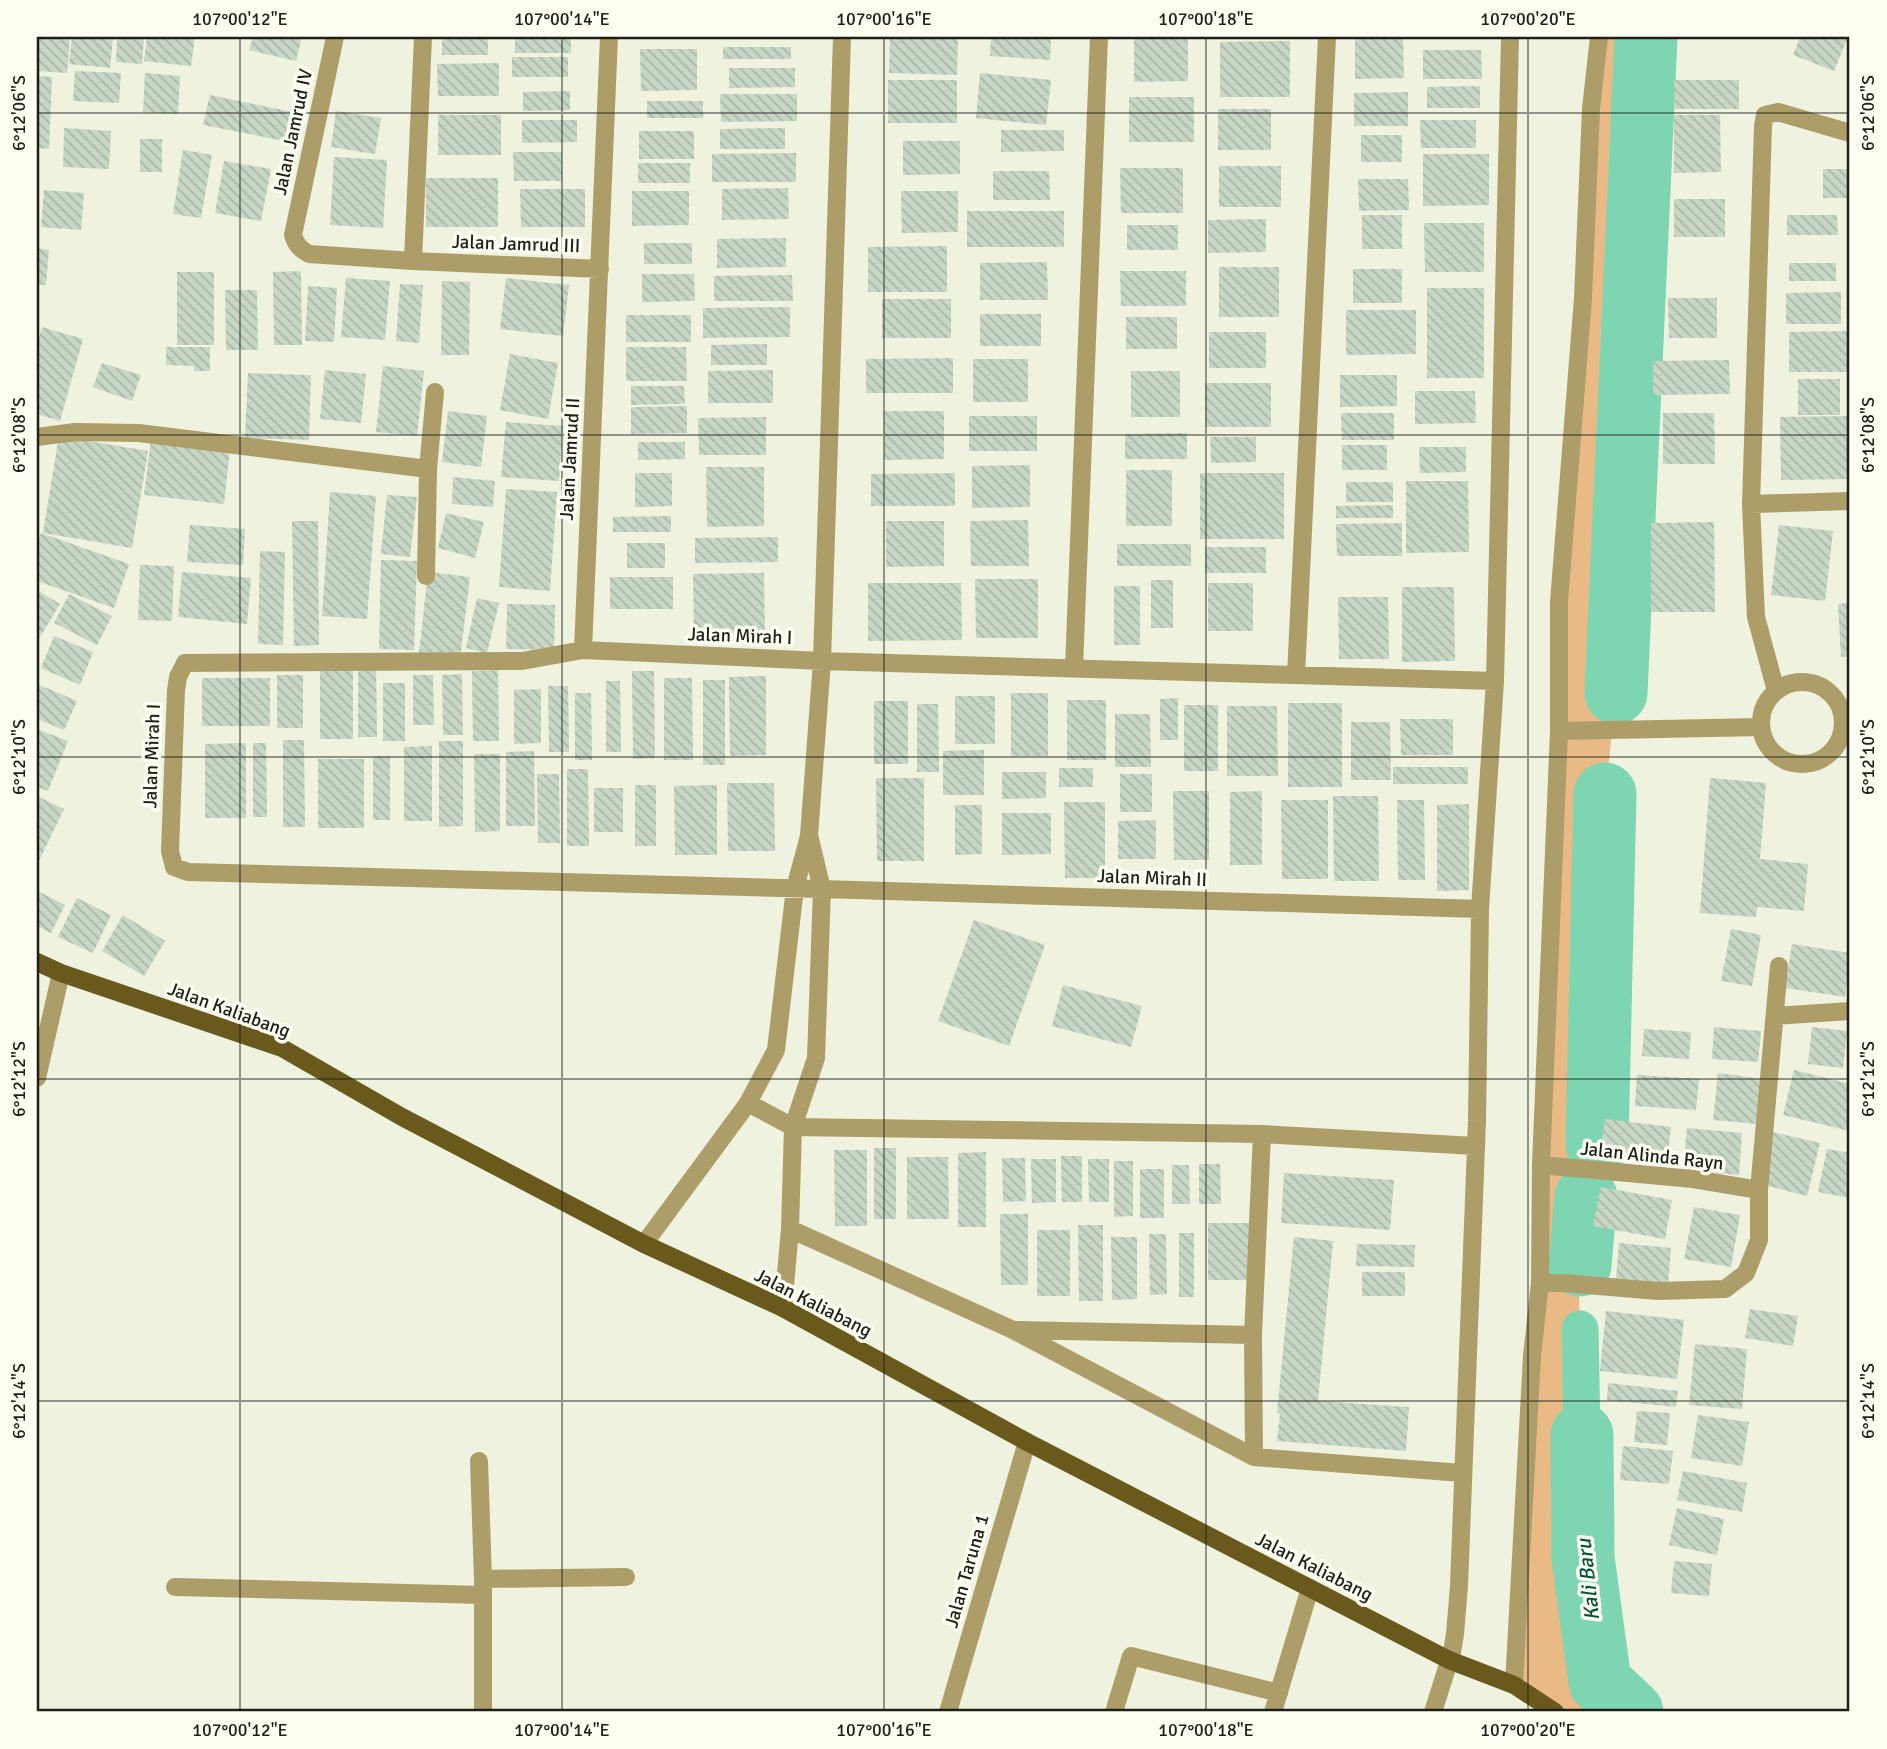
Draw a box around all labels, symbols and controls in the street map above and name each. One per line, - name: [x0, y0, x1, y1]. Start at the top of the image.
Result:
- text: 107°00'12"E: [192, 8, 288, 30]
- text: 107°00'14"E: [514, 8, 610, 30]
- text: 107°00'16"E: [836, 8, 932, 30]
- text: 107°00'18"E: [1158, 8, 1254, 30]
- text: 107°00'20"E: [1480, 8, 1576, 30]
- street label: Jalan Jamrud IV: [268, 67, 318, 197]
- text: 6°12'06"S: [8, 75, 30, 151]
- text: 6°12'06"S: [1857, 75, 1879, 151]
- street label: Jalan Jamrud III: [451, 230, 581, 258]
- text: 6°12'08"S: [8, 397, 30, 473]
- street label: Jalan Jamrud II: [555, 397, 585, 521]
- text: 6°12'08"S: [1857, 397, 1879, 473]
- street label: Jalan Mirah I: [687, 622, 793, 650]
- street label: Jalan Mirah I: [138, 703, 166, 809]
- text: 6°12'10"S: [8, 719, 30, 795]
- text: 6°12'10"S: [1857, 719, 1879, 795]
- street label: Jalan Mirah II: [1097, 864, 1207, 892]
- street label: Jalan Kaliabang: [164, 977, 294, 1043]
- text: 6°12'12"S: [8, 1041, 30, 1117]
- text: 6°12'12"S: [1857, 1041, 1879, 1117]
- street label: Jalan Alinda Rayn: [1579, 1137, 1725, 1175]
- street label: Jalan Kaliabang: [750, 1263, 876, 1343]
- text: 6°12'14"S: [8, 1363, 30, 1439]
- text: 6°12'14"S: [1857, 1363, 1879, 1439]
- street label: Jalan Taruna 1: [939, 1512, 995, 1630]
- street label: Jalan Kaliabang: [1251, 1527, 1377, 1607]
- water label: Kali Baru: [1571, 1536, 1605, 1622]
- text: 107°00'12"E: [192, 1719, 288, 1741]
- text: 107°00'14"E: [514, 1719, 610, 1741]
- text: 107°00'16"E: [836, 1719, 932, 1741]
- text: 107°00'18"E: [1158, 1719, 1254, 1741]
- text: 107°00'20"E: [1480, 1719, 1576, 1741]

